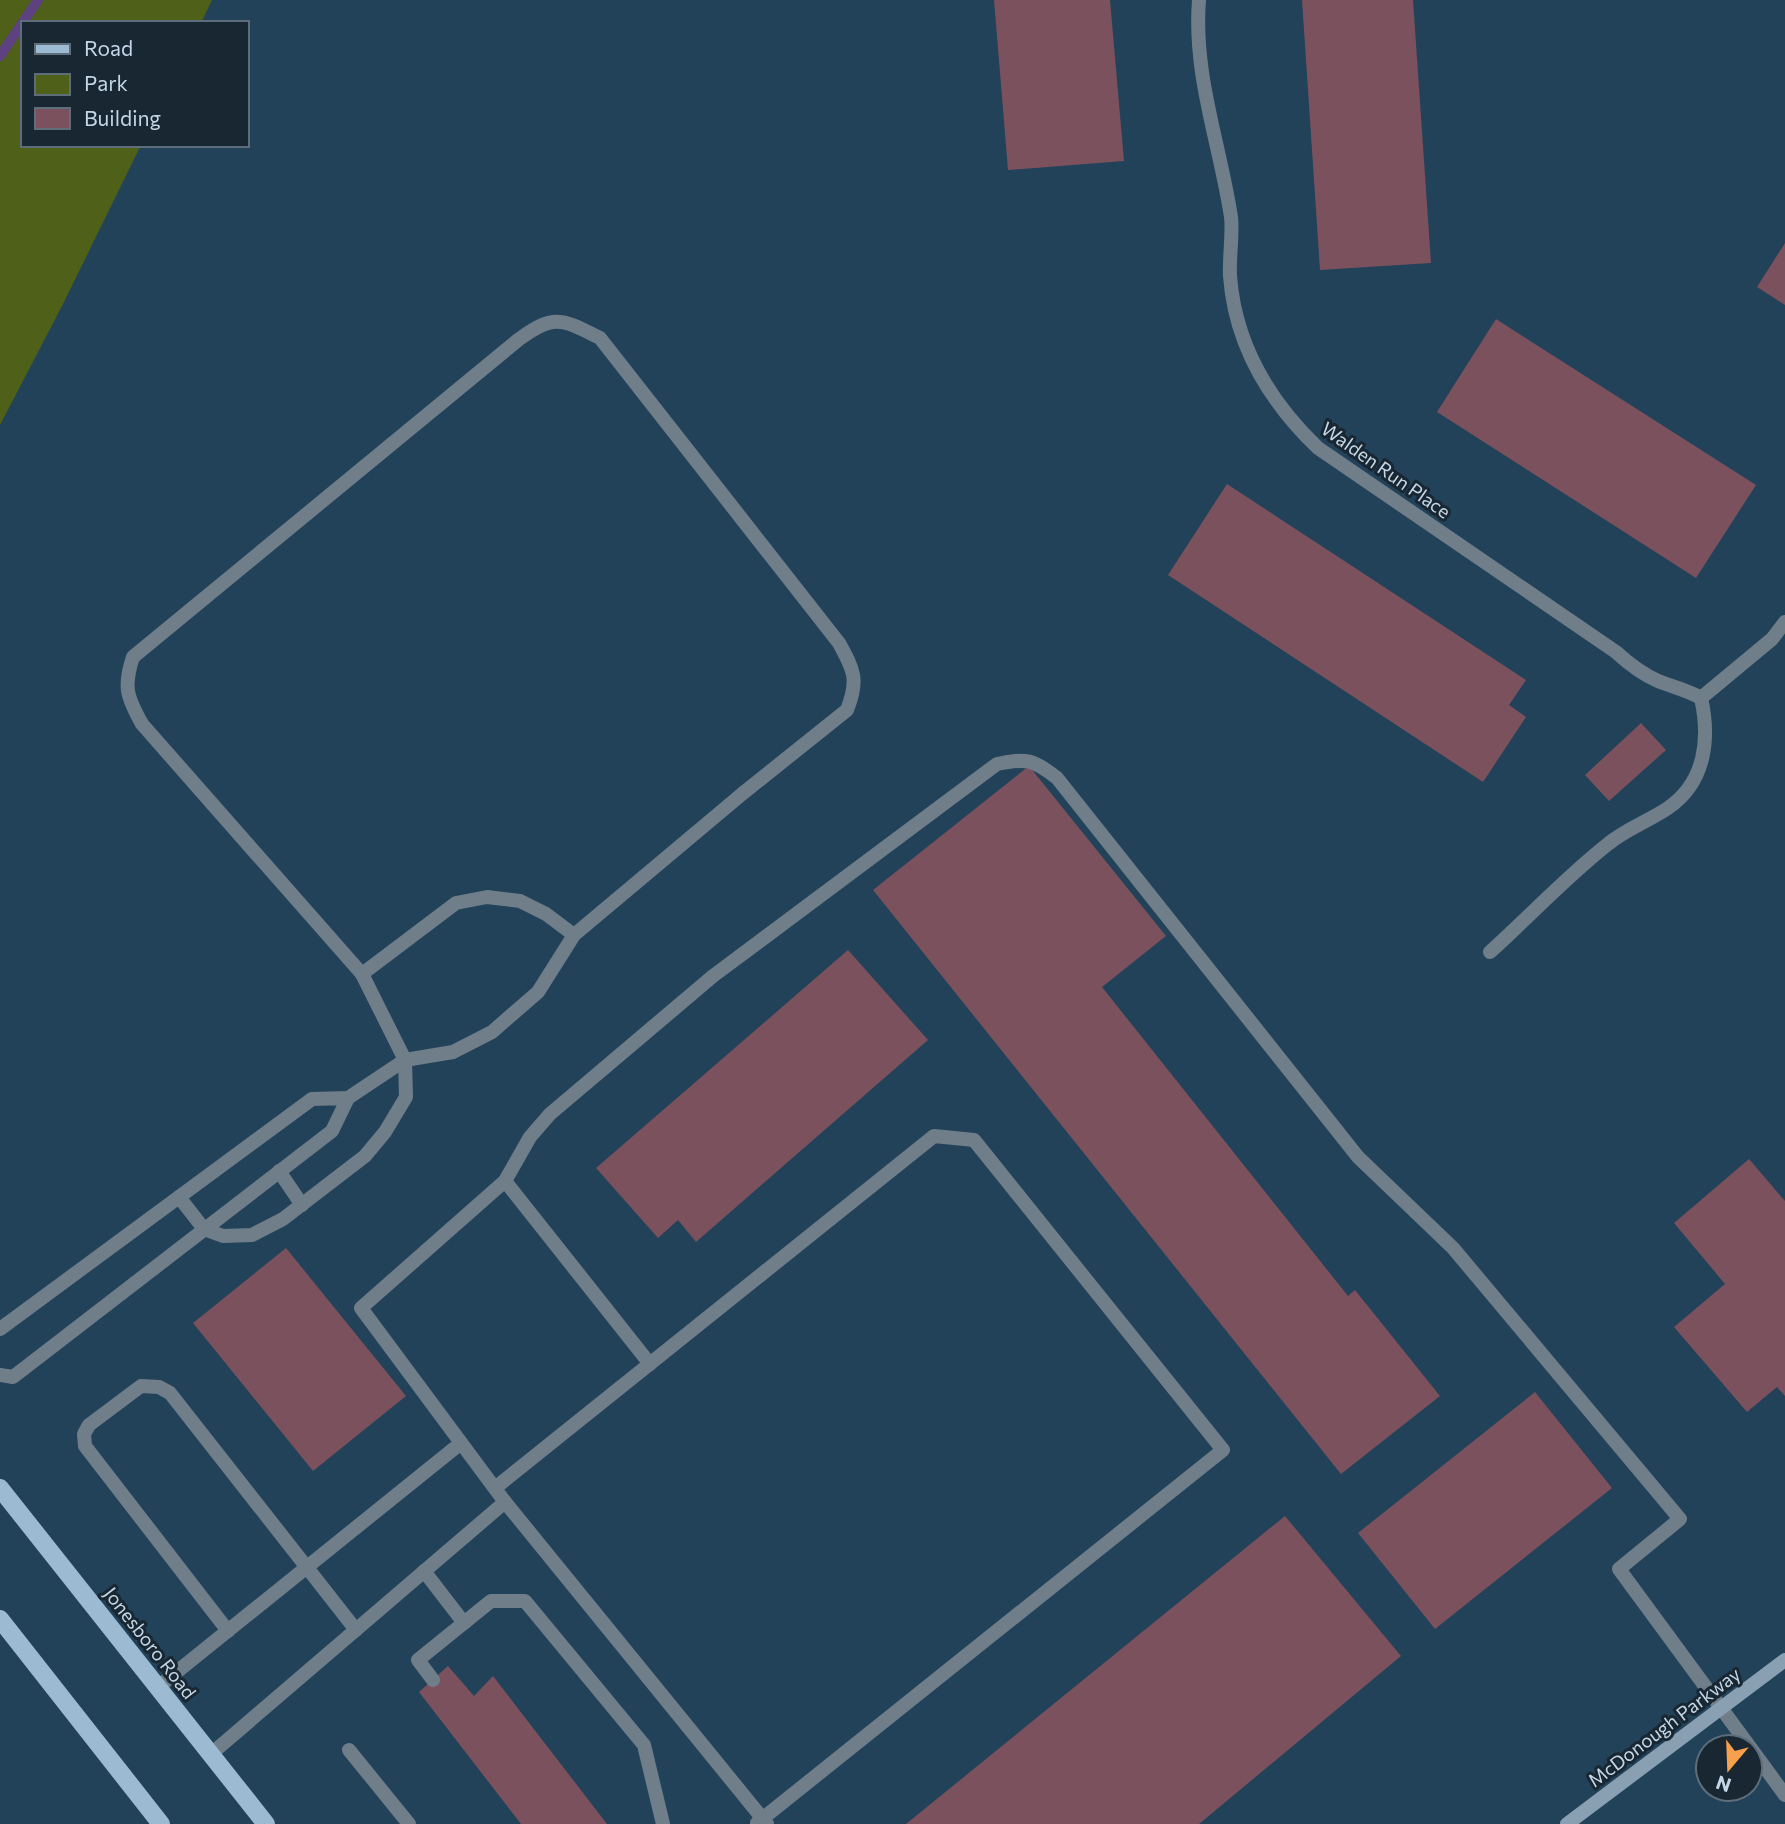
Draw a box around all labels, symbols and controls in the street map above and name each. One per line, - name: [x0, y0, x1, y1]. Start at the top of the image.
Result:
- legend: [21, 21, 248, 147]
- text: Road: [84, 35, 133, 60]
- text: Park: [84, 70, 128, 95]
- text: Building: [84, 105, 161, 130]
- street label: Walden Run Place: [1317, 416, 1455, 523]
- street label: Jonesboro Road: [100, 1582, 201, 1703]
- street label: McDonough Parkway: [1583, 1662, 1745, 1791]
- north arrow: [1694, 1733, 1764, 1803]
- text: N: [1713, 1771, 1734, 1798]

